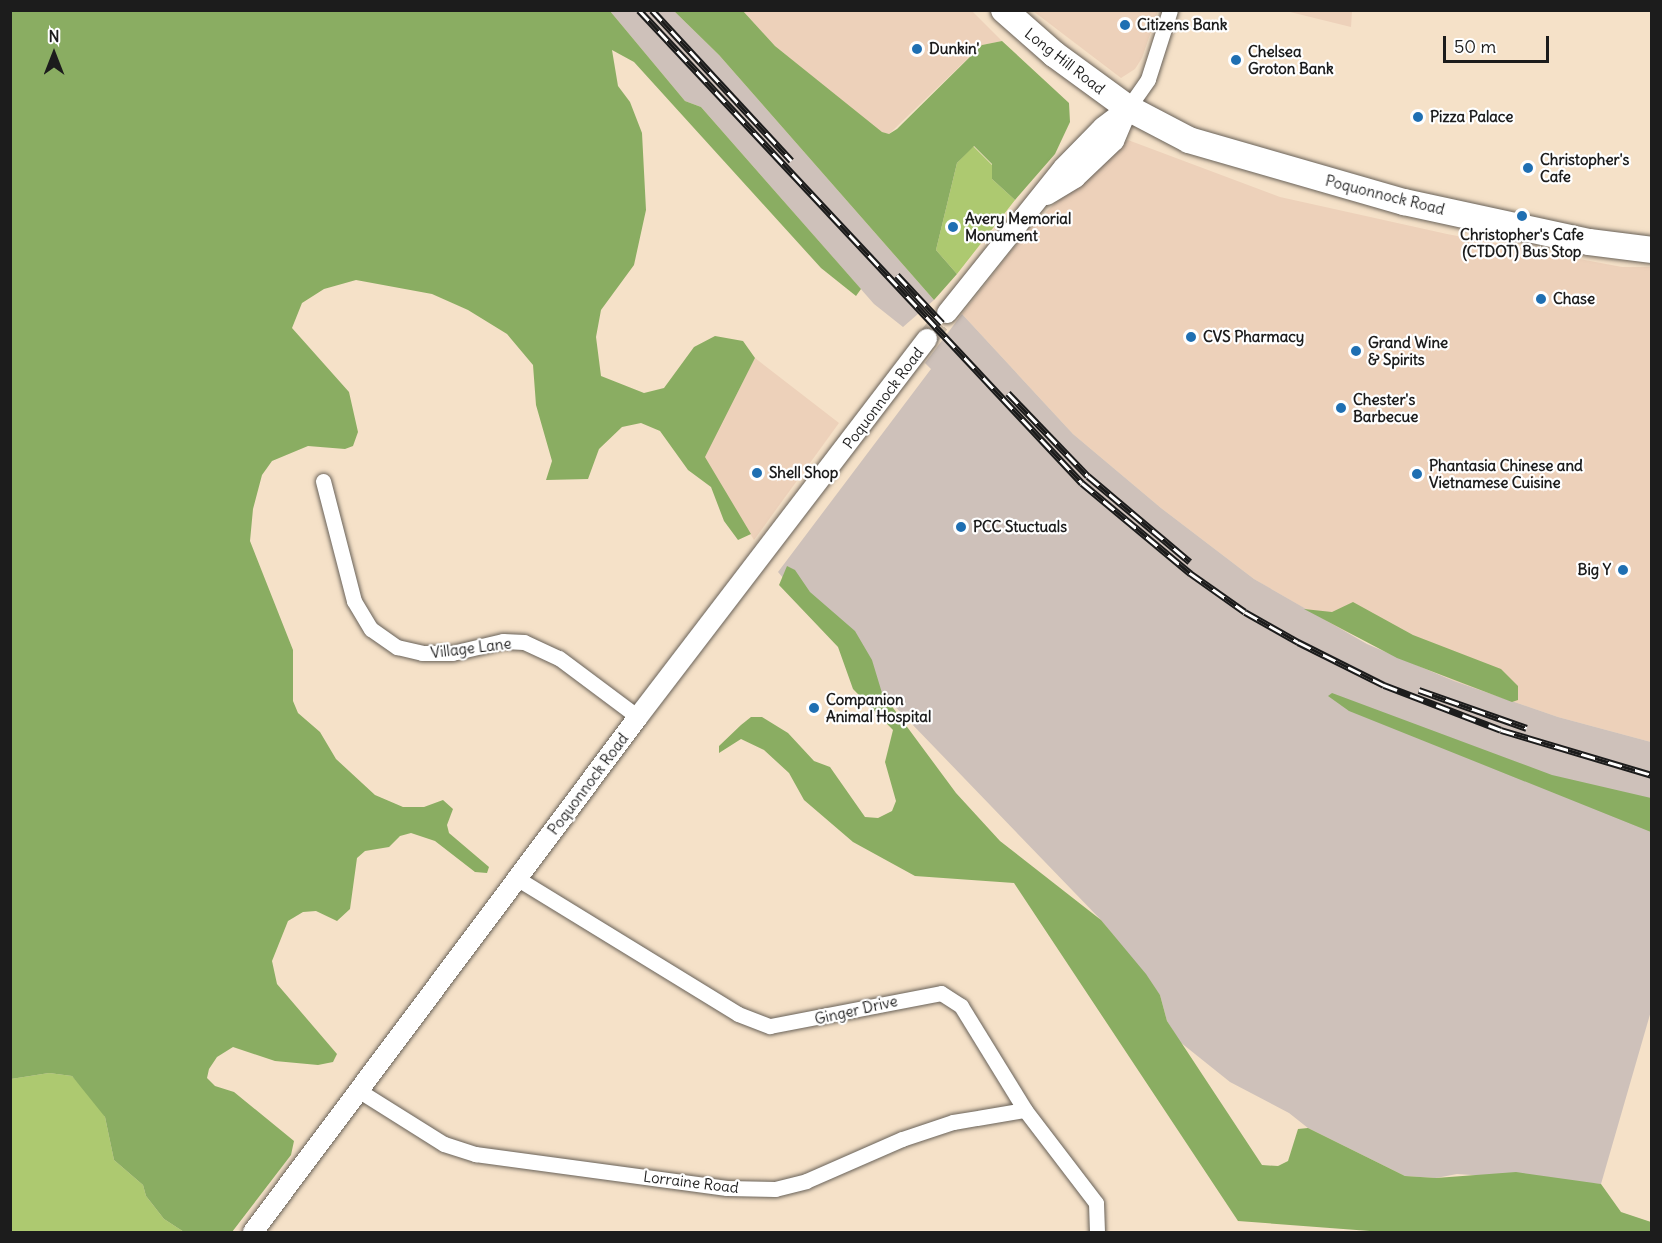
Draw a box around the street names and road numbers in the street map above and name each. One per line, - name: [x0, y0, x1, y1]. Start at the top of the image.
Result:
- street label: Long Hill Road: [1021, 24, 1109, 98]
- street label: Poquonnock Road: [1323, 171, 1447, 219]
- street label: Poquonnock Road: [839, 344, 927, 452]
- street label: Village Lane: [430, 634, 512, 662]
- street label: Poquonnock Road: [544, 730, 632, 838]
- street label: Ginger Drive: [813, 992, 899, 1028]
- street label: Lorraine Road: [642, 1167, 740, 1197]

